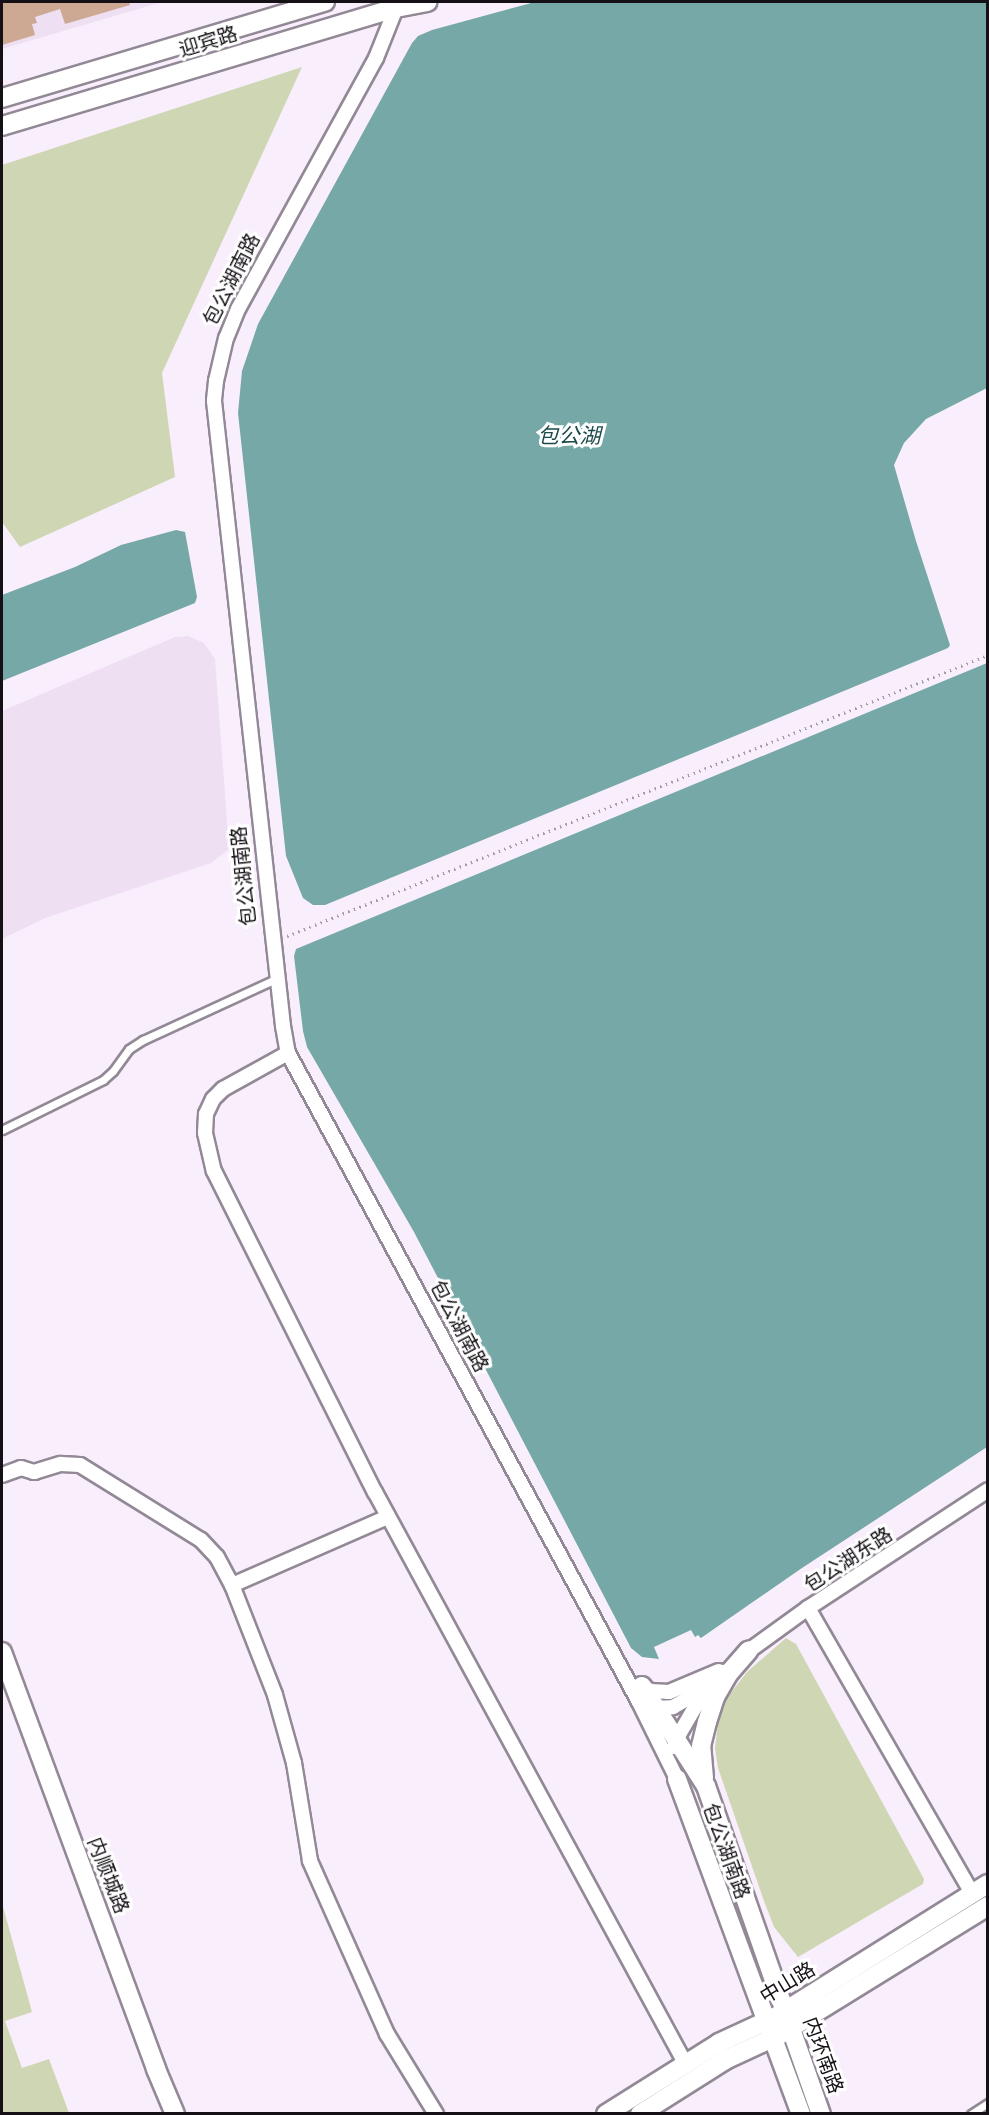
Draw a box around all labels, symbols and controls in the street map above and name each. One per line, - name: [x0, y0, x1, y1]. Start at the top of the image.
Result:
- street label: 迎宾路: [176, 21, 240, 61]
- street label: 包公湖南路: [198, 229, 264, 329]
- water label: 包公湖: [538, 423, 600, 449]
- street label: 包公湖南路: [226, 825, 260, 927]
- street label: 包公湖南路: [426, 1276, 494, 1376]
- street label: 包公湖东路: [800, 1522, 896, 1596]
- street label: 包公湖南路: [699, 1800, 755, 1902]
- street label: 内顺城路: [83, 1833, 135, 1917]
- street label: 中山路: [755, 1956, 819, 2008]
- street label: 内环南路: [799, 2013, 849, 2097]

